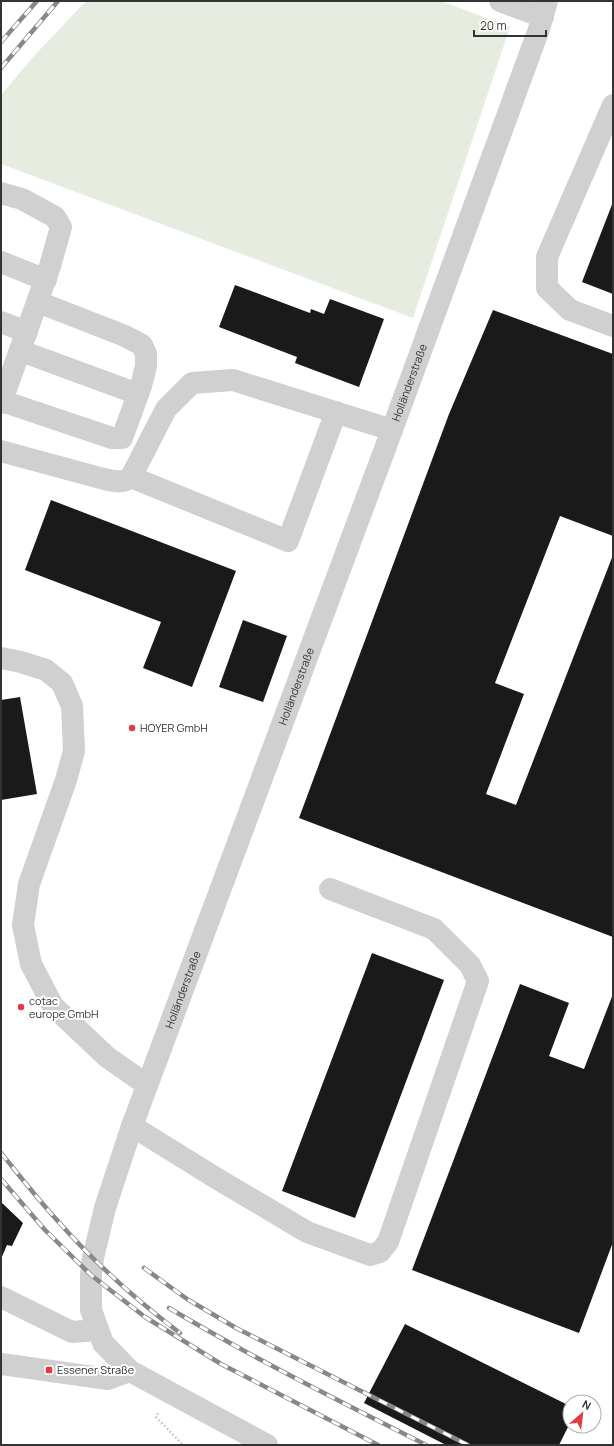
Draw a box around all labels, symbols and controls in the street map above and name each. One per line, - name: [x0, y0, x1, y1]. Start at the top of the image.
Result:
- scale bar: [474, 12, 546, 38]
- text: 20 m: [480, 17, 507, 34]
- street label: Holländerstraße: [388, 341, 430, 423]
- street label: Holländerstraße: [274, 645, 317, 727]
- place label: HOYER GmbH: [140, 720, 208, 735]
- marker: HOYER GmbH: [127, 723, 137, 733]
- street label: Holländerstraße: [161, 948, 204, 1030]
- place label: cotac europe GmbH: [29, 993, 99, 1021]
- marker: cotac europe GmbH: [16, 1002, 26, 1012]
- place label: Essener Straße: [57, 1362, 135, 1377]
- marker: Essener Straße: [44, 1365, 54, 1375]
- north arrow: [562, 1394, 602, 1434]
- text: N: [580, 1396, 594, 1413]

